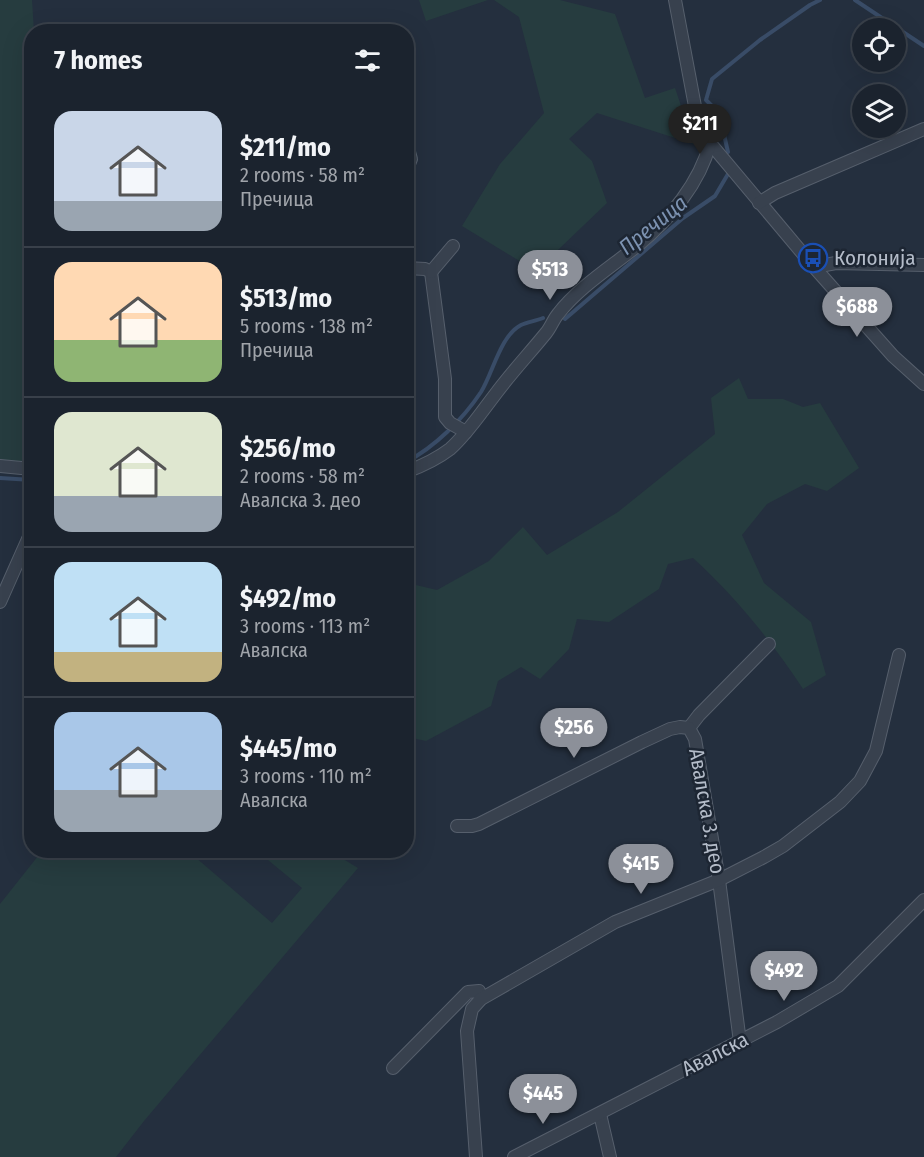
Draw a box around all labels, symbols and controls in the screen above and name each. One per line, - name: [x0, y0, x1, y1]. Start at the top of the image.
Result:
- map controls: [852, 18, 906, 138]
- button: locate: [852, 18, 906, 72]
- icon: filters: [351, 44, 384, 77]
- text: 7 homes: [54, 45, 142, 76]
- button: layers: [852, 84, 906, 138]
- pin: $211: [664, 104, 736, 155]
- text: $211: [682, 111, 718, 135]
- text: $211/mo: [240, 132, 331, 163]
- icon: home: [102, 135, 174, 207]
- text: 2 rooms · 58 m²: [240, 163, 365, 187]
- text: Пречица: [240, 187, 314, 211]
- water label: Пречица: [613, 189, 693, 261]
- bus stop icon: Колонија: [797, 242, 829, 274]
- place label: Колонија: [834, 245, 916, 271]
- pin: $513: [514, 250, 586, 301]
- text: $513: [532, 257, 568, 281]
- text: $513/mo: [240, 283, 332, 314]
- icon: home: [102, 286, 174, 358]
- pin: $688: [821, 287, 893, 338]
- text: $688: [836, 294, 878, 318]
- text: 5 rooms · 138 m²: [240, 314, 373, 338]
- text: Пречица: [240, 338, 314, 362]
- text: $256/mo: [240, 433, 336, 464]
- icon: home: [102, 436, 174, 508]
- text: 2 rooms · 58 m²: [240, 464, 365, 488]
- text: Авалска 3. део: [240, 488, 361, 512]
- text: $492/mo: [240, 583, 336, 614]
- icon: home: [102, 586, 174, 658]
- text: 3 rooms · 113 m²: [240, 614, 370, 638]
- text: Авалска: [240, 638, 308, 662]
- pin: $256: [538, 708, 610, 759]
- text: $256: [554, 715, 594, 739]
- text: $445/mo: [240, 733, 337, 764]
- icon: home: [102, 736, 174, 808]
- street label: Авалска 3. део: [683, 746, 731, 876]
- text: 3 rooms · 110 m²: [240, 764, 372, 788]
- text: Авалска: [240, 788, 308, 812]
- pin: $415: [605, 844, 677, 895]
- text: $415: [622, 851, 660, 875]
- pin: $492: [748, 951, 820, 1002]
- text: $492: [764, 958, 804, 982]
- street label: Авалска: [677, 1026, 753, 1082]
- pin: $445: [507, 1074, 579, 1125]
- text: $445: [523, 1081, 563, 1105]

